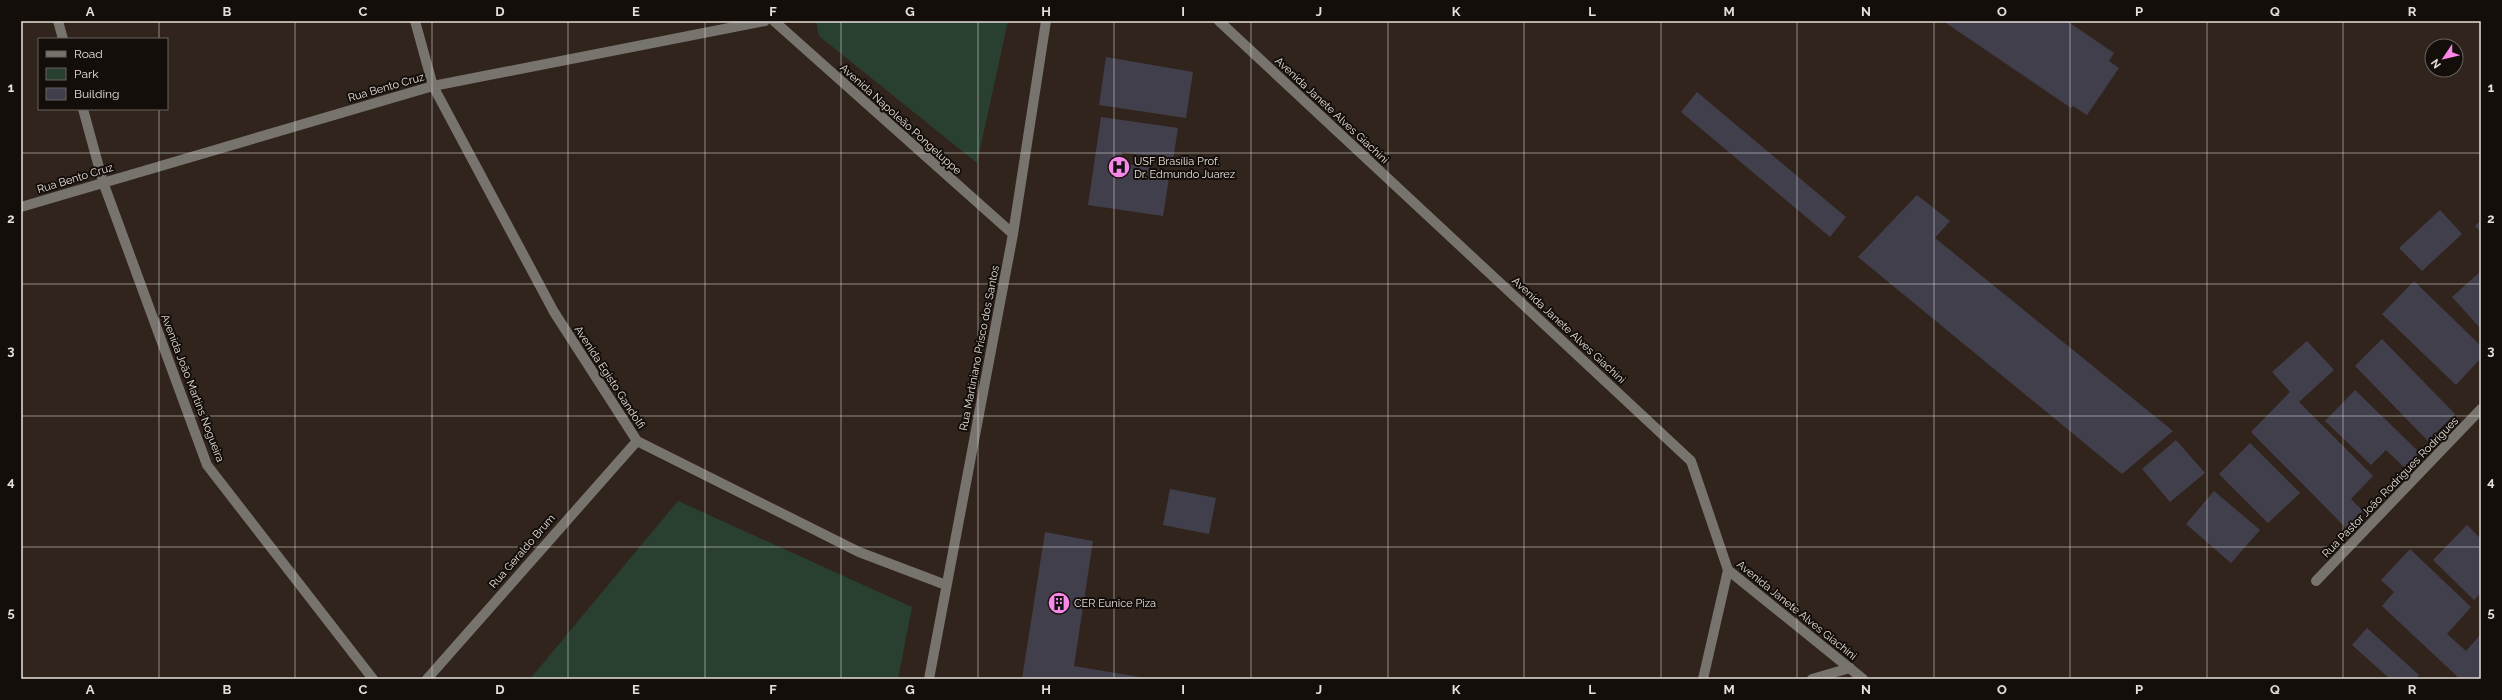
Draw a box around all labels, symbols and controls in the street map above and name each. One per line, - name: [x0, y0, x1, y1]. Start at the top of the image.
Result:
- text: A: [86, 4, 95, 19]
- text: B: [223, 4, 232, 19]
- text: C: [359, 4, 368, 19]
- text: D: [495, 4, 505, 19]
- text: E: [632, 4, 640, 19]
- text: F: [769, 4, 777, 19]
- text: G: [905, 4, 915, 19]
- text: H: [1041, 4, 1051, 19]
- text: I: [1181, 4, 1185, 19]
- text: J: [1316, 4, 1322, 19]
- text: K: [1452, 4, 1461, 19]
- text: L: [1588, 4, 1596, 19]
- text: M: [1723, 4, 1735, 19]
- text: N: [1861, 4, 1871, 19]
- text: O: [1997, 4, 2007, 19]
- text: P: [2135, 4, 2143, 19]
- text: Q: [2270, 4, 2280, 19]
- text: R: [2408, 4, 2417, 19]
- legend: [38, 38, 168, 110]
- north arrow: [2424, 38, 2464, 78]
- text: Road: [74, 47, 103, 61]
- street label: Avenida Janete Alves Giachini: [1272, 54, 1391, 166]
- text: N: [2428, 56, 2444, 71]
- street label: Avenida Napoleão Pongeluppe: [837, 61, 964, 178]
- text: Park: [74, 67, 99, 81]
- street label: Rua Bento Cruz: [346, 70, 426, 105]
- text: 1: [8, 80, 15, 95]
- text: 1: [2488, 80, 2495, 95]
- text: Building: [74, 87, 120, 101]
- hospital icon: USF Brasília Prof. Dr. Edmundo Juarez: [1106, 154, 1132, 180]
- place label: USF Brasília Prof. Dr. Edmundo Juarez: [1134, 155, 1236, 181]
- street label: Rua Bento Cruz: [36, 161, 115, 196]
- text: 2: [7, 211, 15, 226]
- text: 2: [2487, 211, 2495, 226]
- street label: Rua Martiniano Prisco dos Santos: [957, 264, 1002, 432]
- street label: Avenida Janete Alves Giachini: [1509, 274, 1628, 386]
- street label: Avenida João Martins Nogueira: [158, 312, 227, 464]
- street label: Avenida Egisto Gandolfi: [571, 323, 648, 431]
- text: 3: [7, 343, 15, 358]
- text: 3: [2487, 343, 2495, 358]
- street label: Rua Pastor João Rodrigues Rodrigues: [2320, 414, 2461, 560]
- text: 4: [7, 474, 15, 489]
- text: 4: [2487, 474, 2495, 489]
- street label: Rua Geraldo Brum: [487, 512, 558, 591]
- street label: Avenida Janete Alves Giachini: [1734, 558, 1859, 663]
- building icon: CER Eunice Piza: [1046, 590, 1072, 616]
- place label: CER Eunice Piza: [1074, 597, 1156, 610]
- text: 5: [7, 605, 15, 620]
- text: 5: [2487, 605, 2495, 620]
- text: A: [86, 682, 95, 697]
- text: B: [223, 682, 232, 697]
- text: C: [359, 682, 368, 697]
- text: D: [495, 682, 505, 697]
- text: E: [632, 682, 640, 697]
- text: F: [769, 682, 777, 697]
- text: G: [905, 682, 915, 697]
- text: H: [1041, 682, 1051, 697]
- text: I: [1181, 682, 1185, 697]
- text: J: [1316, 682, 1322, 697]
- text: K: [1452, 682, 1461, 697]
- text: L: [1588, 682, 1596, 697]
- text: M: [1723, 682, 1735, 697]
- text: N: [1861, 682, 1871, 697]
- text: O: [1997, 682, 2007, 697]
- text: P: [2135, 682, 2143, 697]
- text: Q: [2270, 682, 2280, 697]
- text: R: [2408, 682, 2417, 697]

